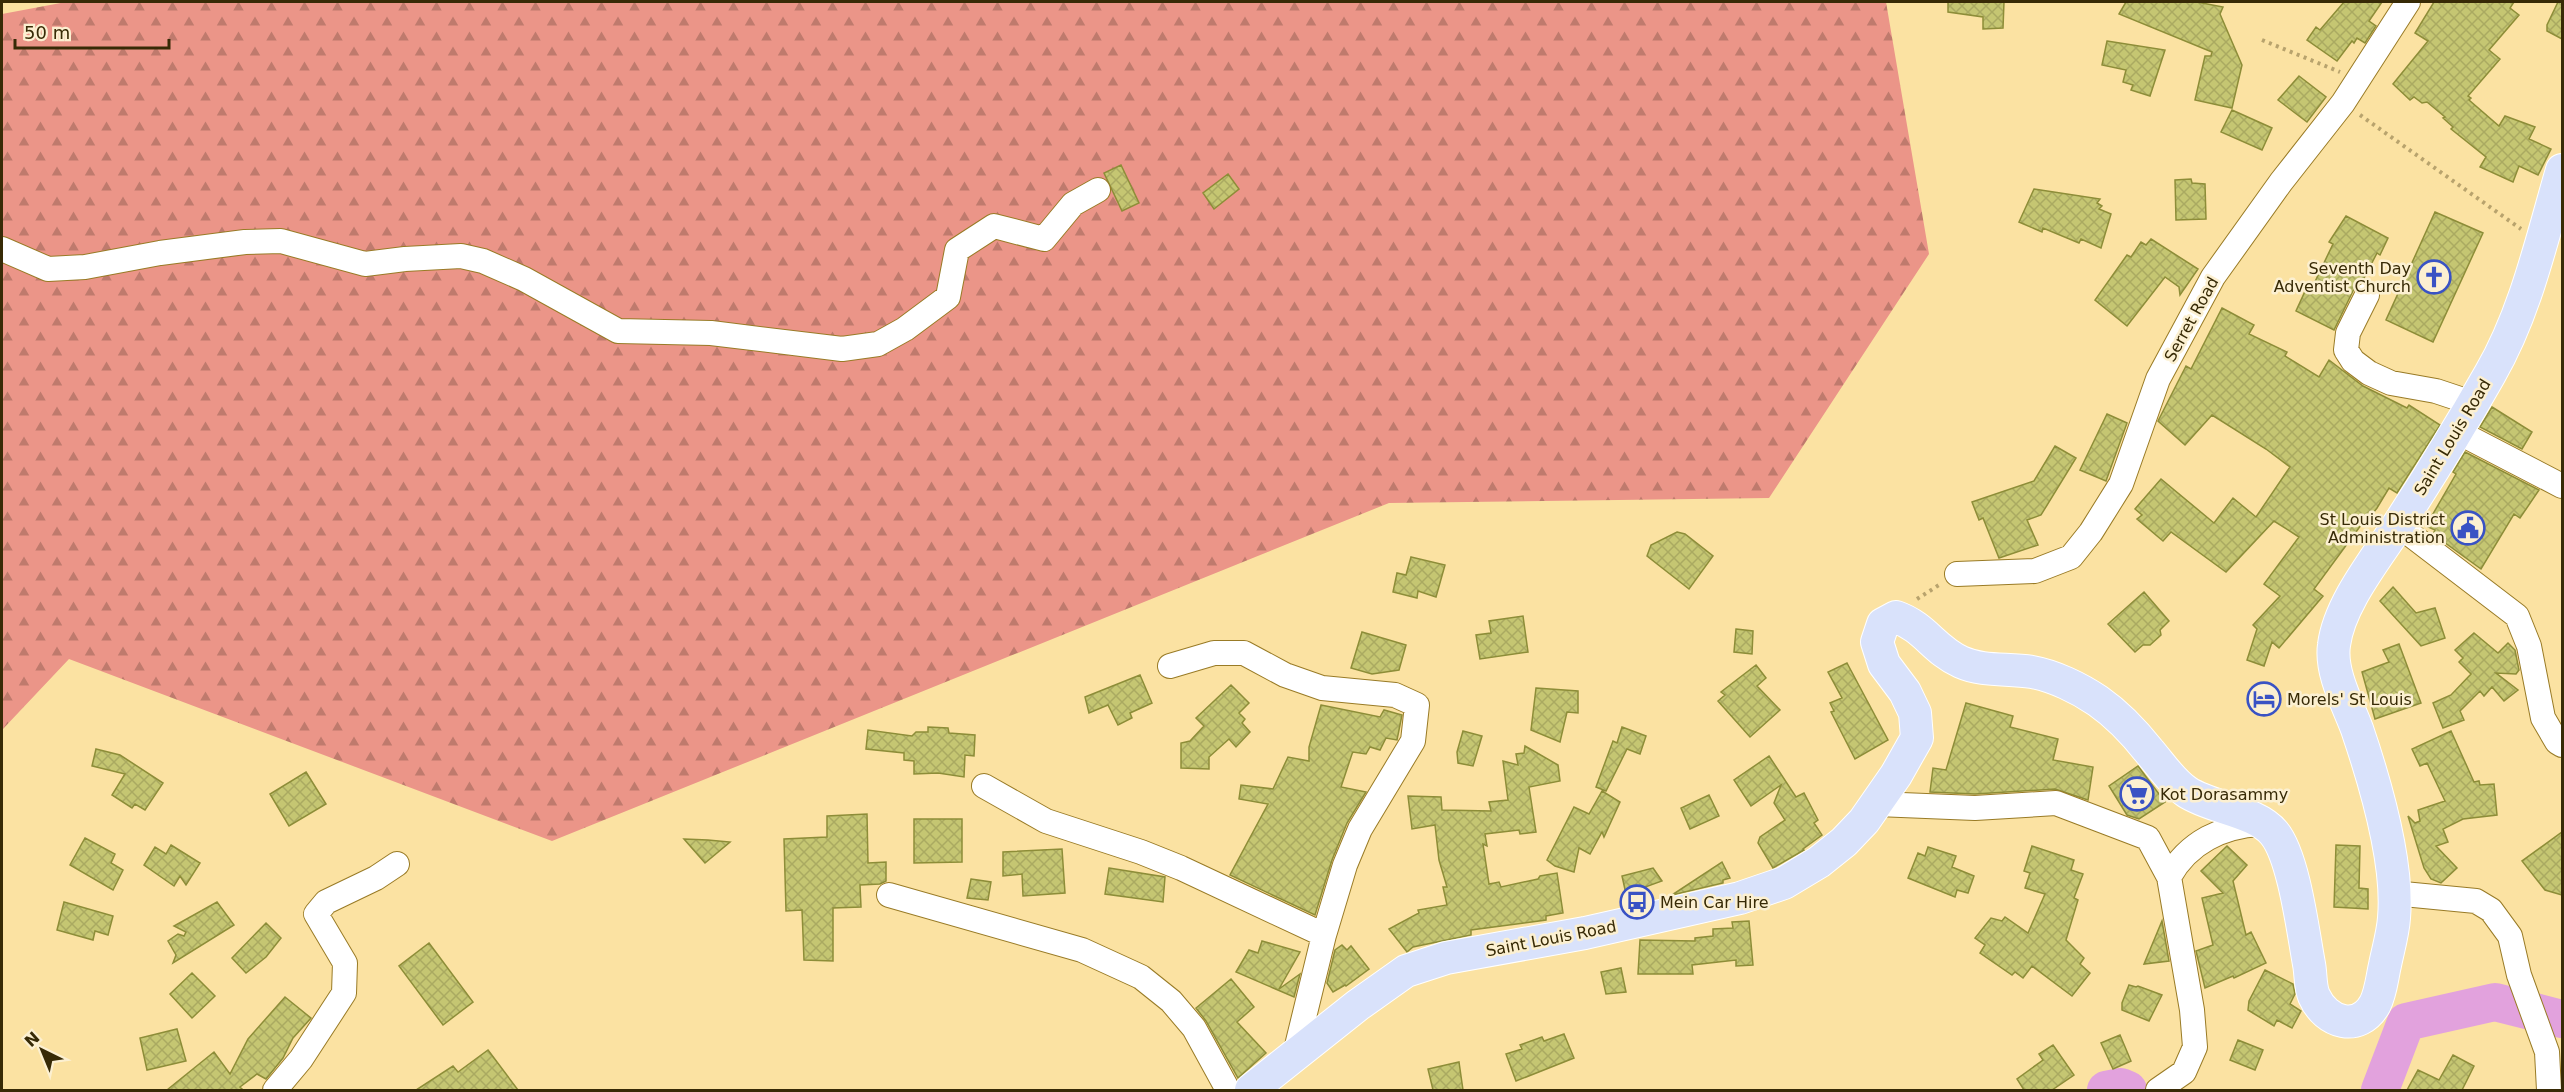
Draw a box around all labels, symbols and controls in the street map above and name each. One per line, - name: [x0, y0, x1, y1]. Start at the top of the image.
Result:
- scale bar: [15, 12, 170, 50]
- text: 50 m: [24, 22, 70, 43]
- place label: Seventh Day Adventist Church: [2274, 259, 2411, 296]
- church icon: Seventh Day Adventist Church: [2416, 259, 2452, 295]
- street label: Serret Road: [2160, 274, 2223, 365]
- street label: Saint Louis Road: [2410, 376, 2495, 499]
- place label: St Louis District Administration: [2320, 510, 2445, 547]
- public building icon: St Louis District Administration: [2450, 510, 2486, 546]
- hotel icon: Morels' St Louis: [2246, 681, 2282, 717]
- place label: Morels' St Louis: [2287, 690, 2412, 709]
- supermarket icon: Kot Dorasammy: [2119, 776, 2155, 812]
- place label: Kot Dorasammy: [2160, 785, 2288, 804]
- bus stop icon: Mein Car Hire: [1619, 884, 1655, 920]
- place label: Mein Car Hire: [1660, 893, 1769, 912]
- street label: Saint Louis Road: [1484, 917, 1618, 960]
- north arrow: [12, 1020, 72, 1080]
- text: N: [21, 1028, 43, 1051]

